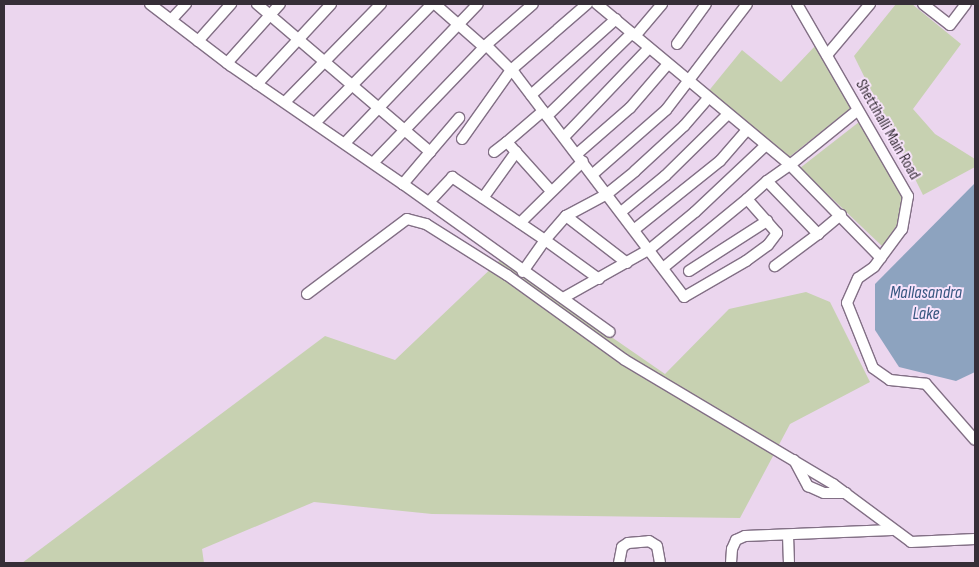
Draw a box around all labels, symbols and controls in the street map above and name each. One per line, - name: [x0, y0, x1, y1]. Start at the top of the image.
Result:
- street label: Shettihalli Main Road: [851, 77, 923, 183]
- water label: Mallasandra Lake: [890, 283, 962, 326]

